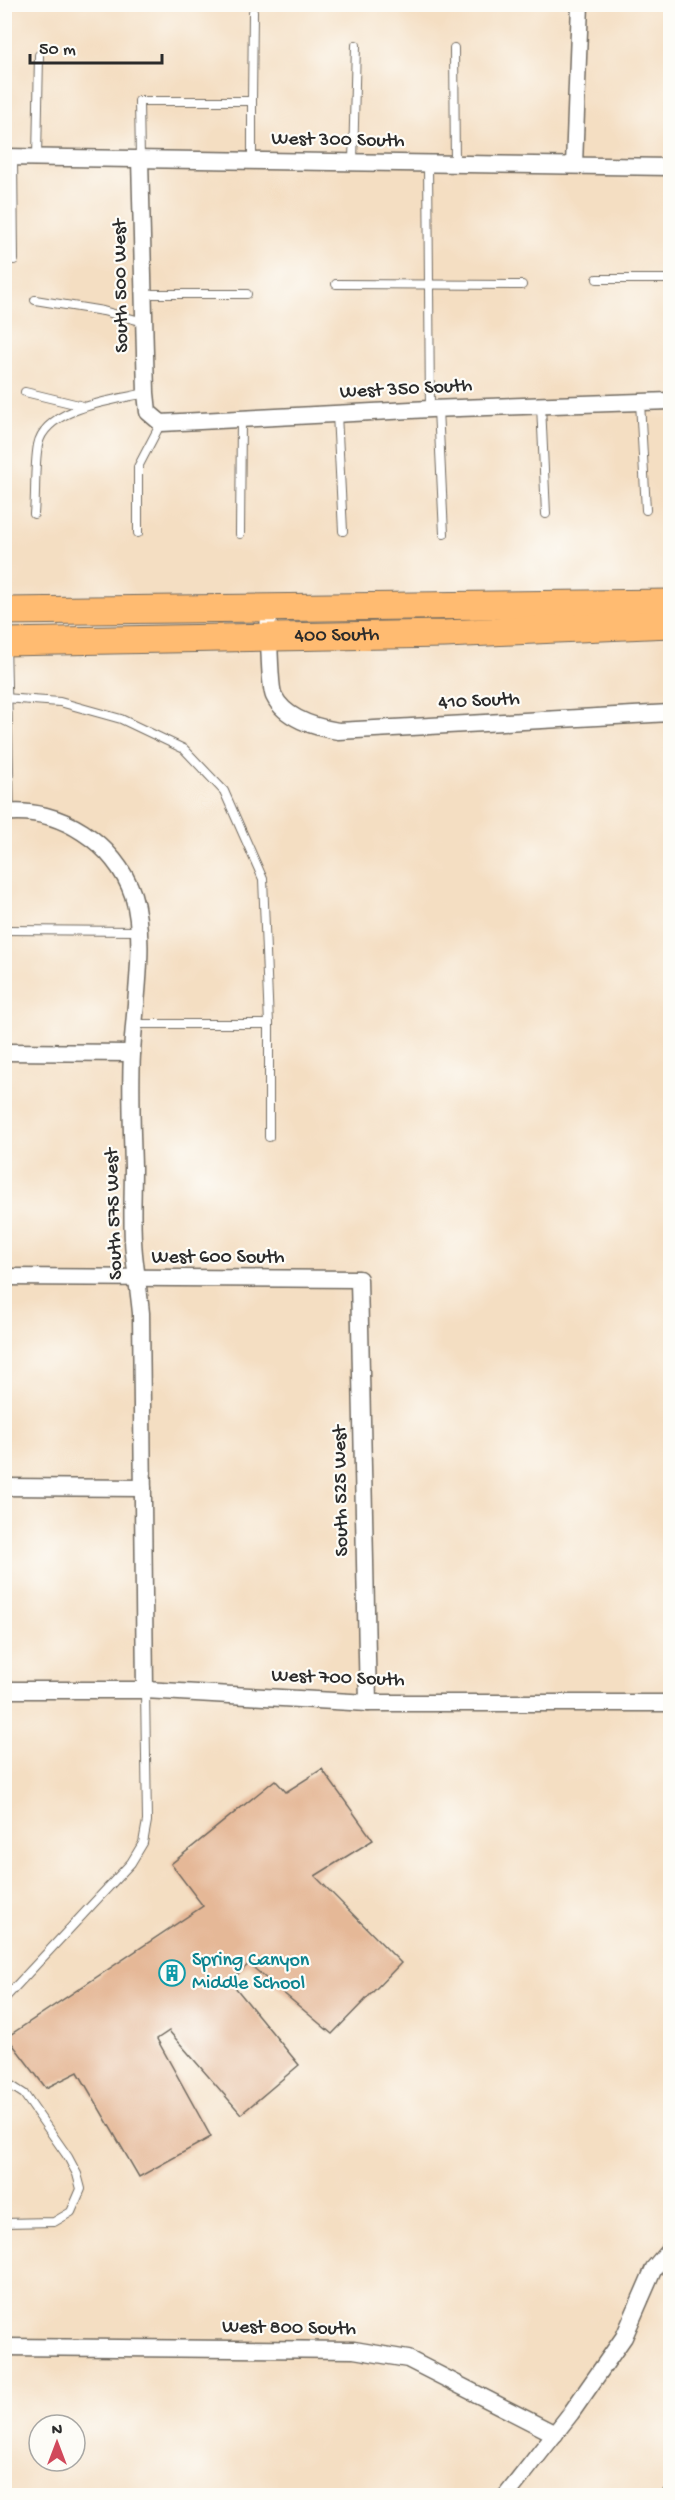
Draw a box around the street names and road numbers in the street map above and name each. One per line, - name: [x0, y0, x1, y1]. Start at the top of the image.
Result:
- street label: West 300 South: [271, 128, 405, 154]
- street label: South 500 West: [109, 217, 135, 353]
- street label: West 350 South: [339, 375, 473, 405]
- street label: 400 South: [294, 624, 380, 648]
- street label: 410 South: [438, 688, 521, 716]
- street label: South 575 West: [101, 1146, 129, 1280]
- street label: West 600 South: [151, 1247, 285, 1270]
- street label: South 525 West: [329, 1423, 355, 1557]
- street label: West 700 South: [271, 1665, 405, 1693]
- street label: West 800 South: [222, 2316, 356, 2342]

